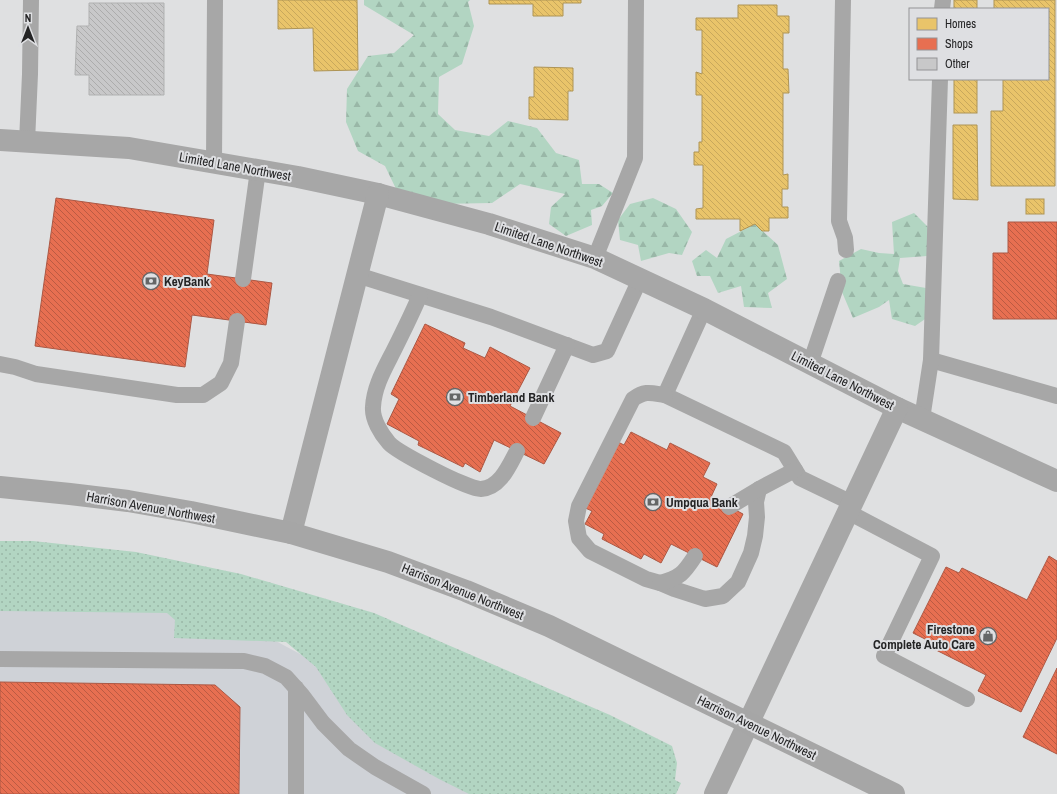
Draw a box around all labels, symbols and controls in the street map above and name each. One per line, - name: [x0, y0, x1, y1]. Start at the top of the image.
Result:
- north arrow: [8, 8, 48, 48]
- legend: [909, 8, 1049, 80]
- text: N: [25, 11, 31, 25]
- text: Homes: [945, 16, 976, 32]
- text: Shops: [945, 36, 973, 52]
- text: Other: [945, 56, 970, 72]
- street label: Limited Lane Northwest: [178, 148, 292, 185]
- street label: Limited Lane Northwest: [493, 218, 605, 271]
- bank icon: KeyBank: [141, 271, 161, 291]
- place label: KeyBank: [164, 273, 210, 290]
- street label: Limited Lane Northwest: [788, 347, 897, 414]
- bank icon: Timberland Bank: [445, 387, 465, 407]
- place label: Timberland Bank: [468, 389, 554, 406]
- street label: Harrison Avenue Northwest: [85, 488, 217, 527]
- bank icon: Umpqua Bank: [643, 492, 663, 512]
- place label: Umpqua Bank: [666, 494, 738, 511]
- street label: Harrison Avenue Northwest: [399, 559, 526, 624]
- place label: Firestone Complete Auto Care: [873, 621, 975, 653]
- shop icon: Firestone Complete Auto Care: [978, 626, 998, 646]
- street label: Harrison Avenue Northwest: [695, 691, 819, 764]

